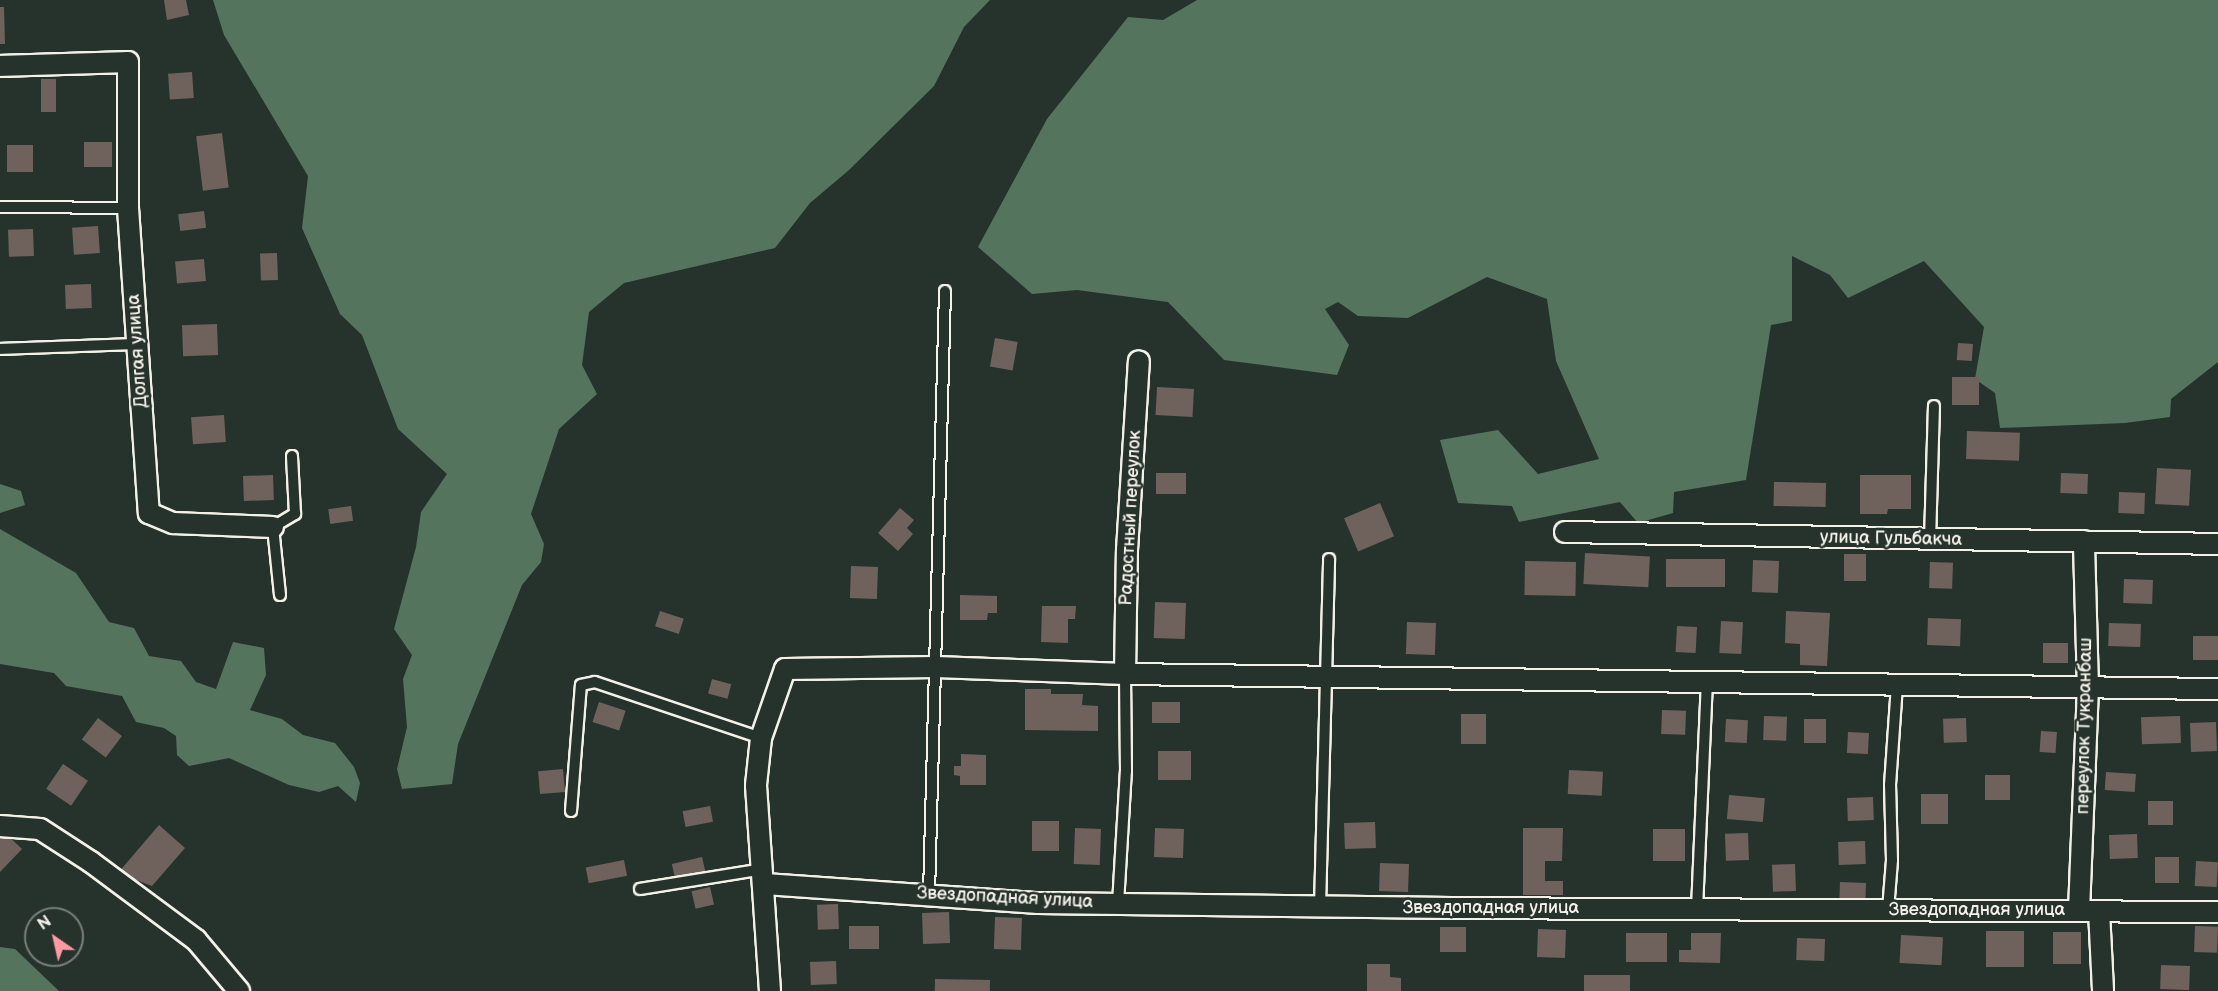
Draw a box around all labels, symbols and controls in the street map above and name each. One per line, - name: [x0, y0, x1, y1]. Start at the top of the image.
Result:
- street label: Долгая улица: [123, 293, 153, 409]
- street label: Радостный переулок: [1116, 430, 1146, 606]
- street label: улица Гульбакча: [1820, 527, 1962, 551]
- street label: переулок Тукранбаш: [2073, 637, 2097, 815]
- street label: Звездопадная улица: [916, 883, 1094, 913]
- street label: Звездопадная улица: [1403, 897, 1579, 919]
- street label: Звездопадная улица: [1889, 899, 2065, 921]
- north arrow: [24, 907, 84, 967]
- text: N: [34, 912, 55, 935]

